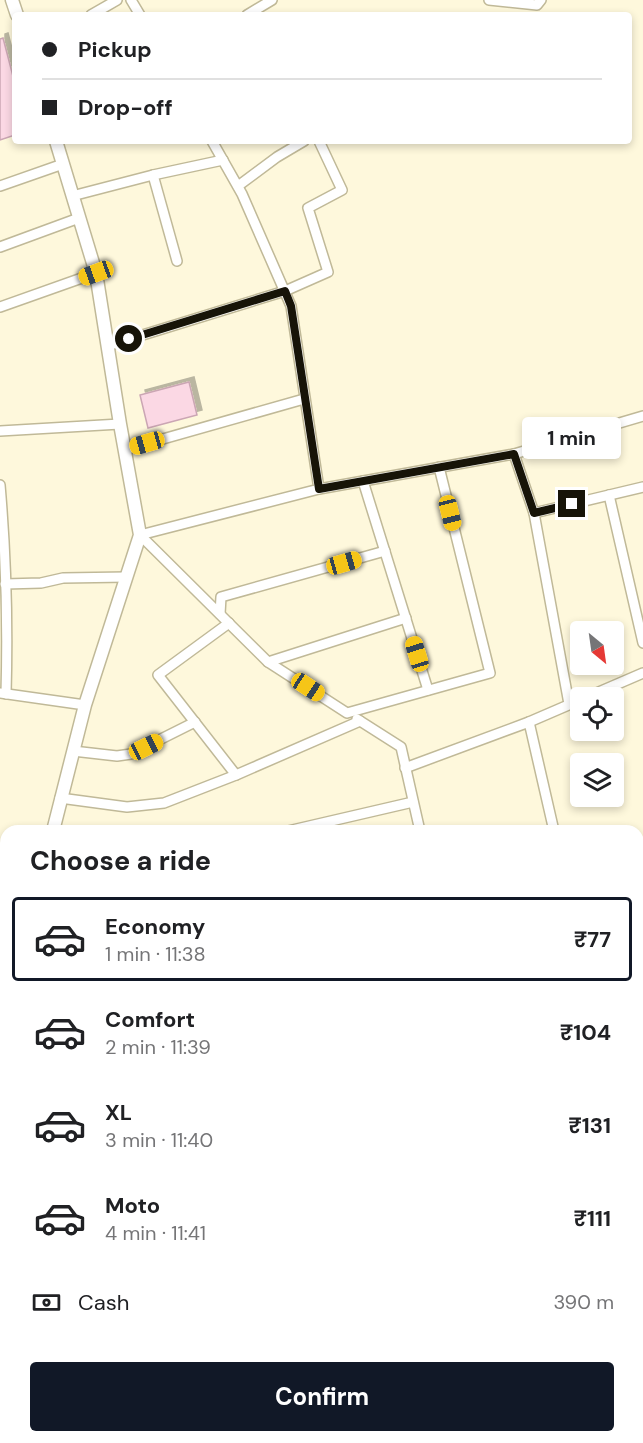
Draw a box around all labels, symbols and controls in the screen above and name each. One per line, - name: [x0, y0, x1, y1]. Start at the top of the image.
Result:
- text: Pickup: [78, 35, 152, 64]
- text: Drop-off: [78, 93, 173, 122]
- car: [76, 258, 116, 288]
- route start: [115, 325, 142, 352]
- callout: 1 min: [522, 417, 622, 459]
- text: 1 min: [547, 425, 596, 451]
- car: [127, 429, 167, 457]
- route end: [558, 490, 585, 517]
- car: [437, 493, 463, 533]
- car: [324, 549, 364, 577]
- north arrow: [570, 621, 624, 675]
- map controls: [570, 621, 624, 807]
- car: [403, 634, 431, 674]
- car: [288, 670, 328, 704]
- button: locate: [570, 687, 624, 741]
- car: [126, 731, 166, 763]
- button: layers: [570, 753, 624, 807]
- text: Choose a ride: [30, 843, 211, 878]
- icon: car: [33, 912, 87, 966]
- text: Economy: [105, 912, 205, 941]
- text: ₹77: [574, 925, 611, 954]
- text: 1 min · 11:38: [105, 941, 206, 967]
- icon: car: [33, 1005, 87, 1059]
- text: Comfort: [105, 1005, 195, 1034]
- text: ₹104: [560, 1018, 611, 1047]
- text: 2 min · 11:39: [105, 1034, 211, 1060]
- icon: car: [33, 1098, 87, 1152]
- text: XL: [105, 1098, 132, 1127]
- text: ₹131: [568, 1111, 611, 1140]
- text: 3 min · 11:40: [105, 1127, 213, 1153]
- icon: car: [33, 1191, 87, 1245]
- text: Moto: [105, 1191, 160, 1220]
- text: ₹111: [573, 1204, 611, 1233]
- text: 4 min · 11:41: [105, 1220, 206, 1246]
- icon: cash: [30, 1286, 63, 1319]
- text: Cash: [78, 1288, 129, 1317]
- text: 390 m: [553, 1289, 614, 1315]
- button: Confirm: [30, 1362, 614, 1431]

